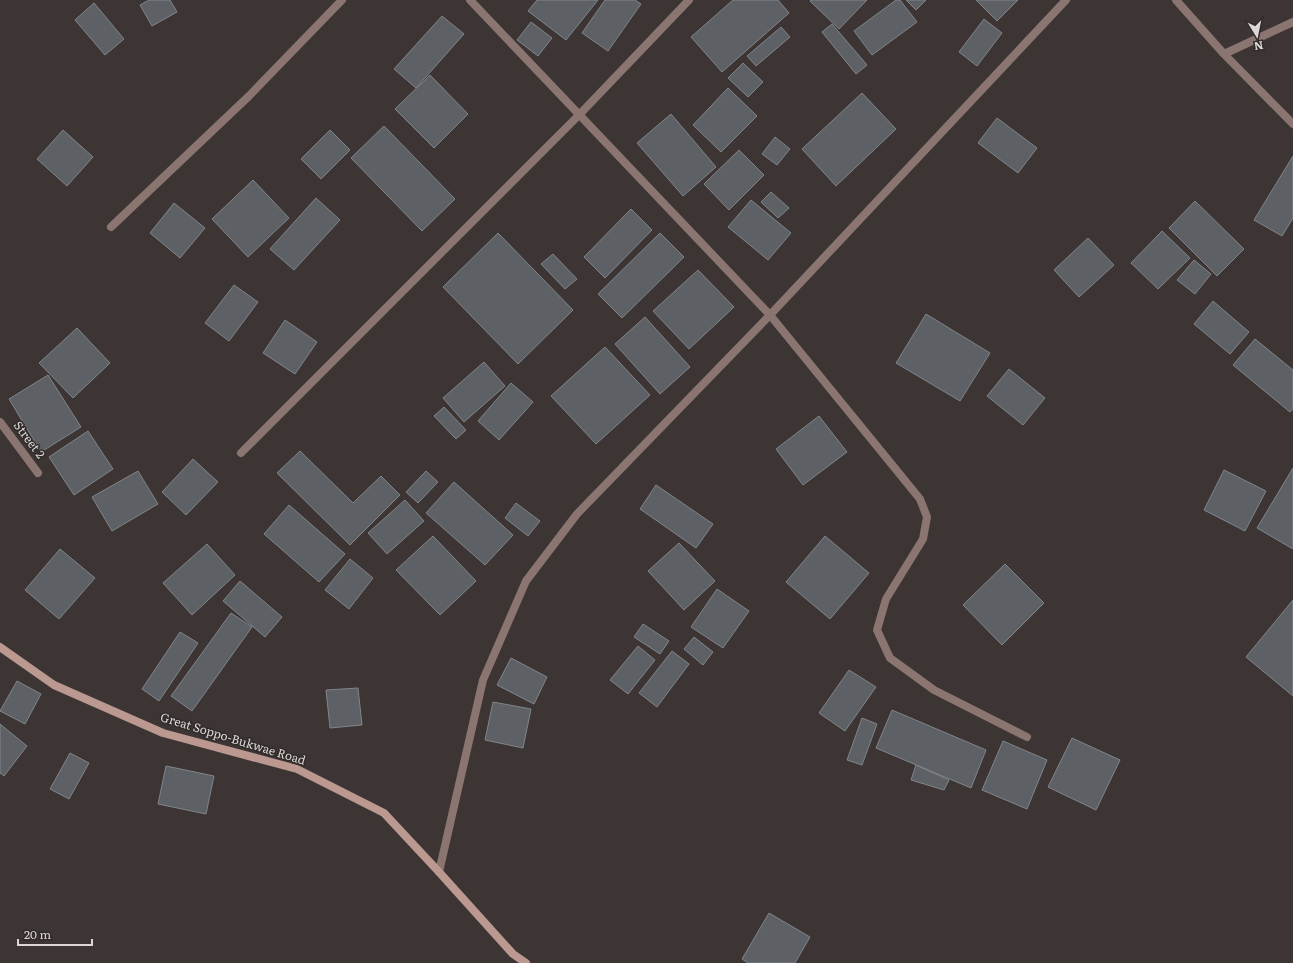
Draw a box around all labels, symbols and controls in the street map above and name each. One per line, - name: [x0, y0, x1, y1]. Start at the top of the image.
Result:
- north arrow: [1237, 16, 1277, 56]
- text: N: [1253, 38, 1265, 56]
- street label: Street 2: [10, 417, 50, 462]
- street label: Great Soppo-Bukwae Road: [158, 707, 309, 769]
- scale bar: [18, 921, 92, 947]
- text: 20 m: [24, 925, 51, 943]

